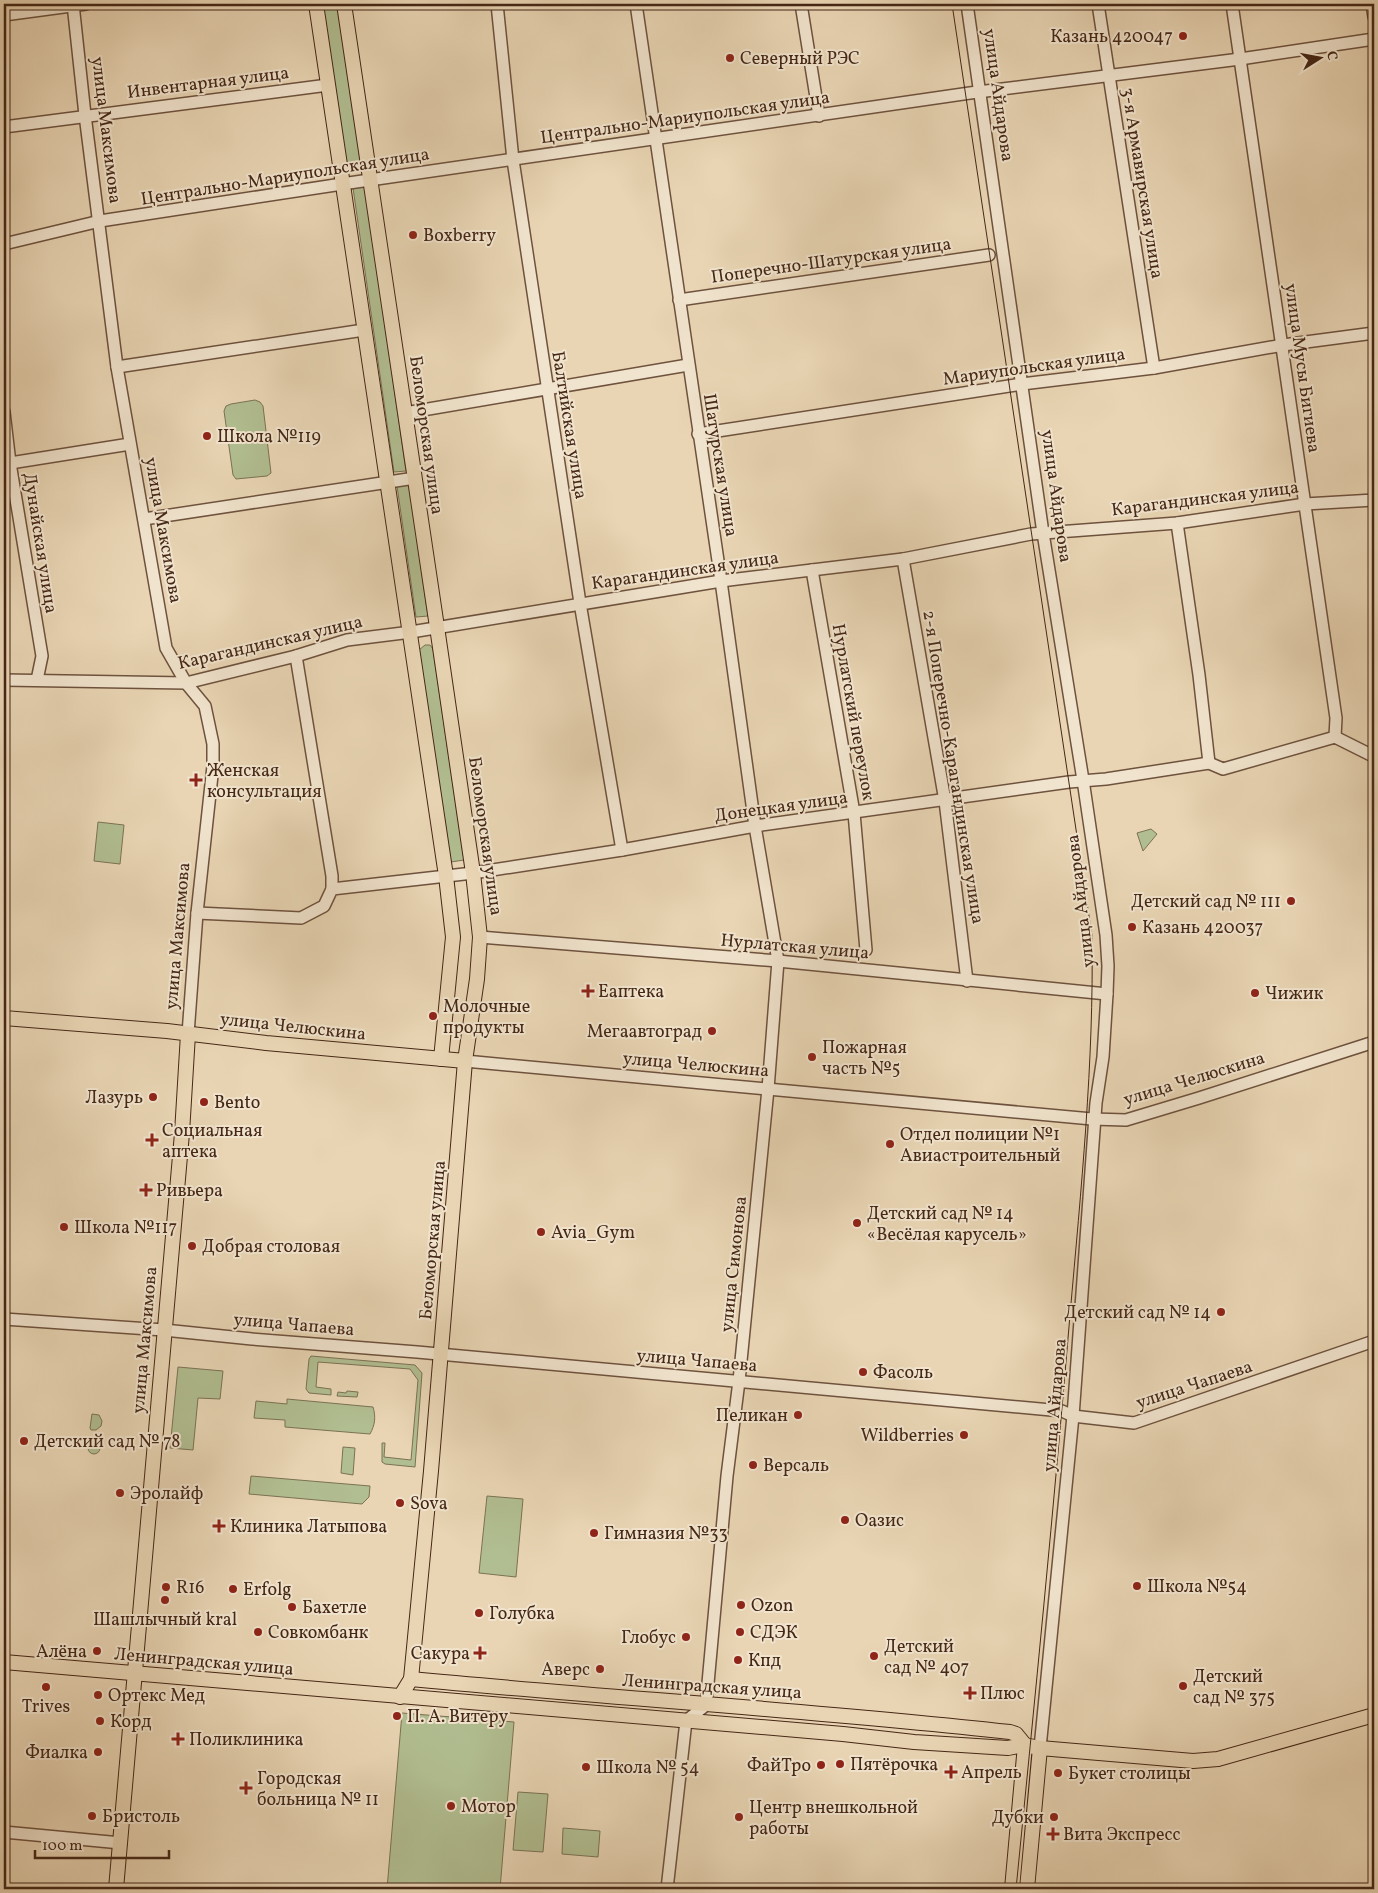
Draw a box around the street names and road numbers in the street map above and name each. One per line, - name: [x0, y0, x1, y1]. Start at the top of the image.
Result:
- street label: улица Айдарова: [976, 27, 1019, 163]
- street label: улица Максимова: [84, 55, 127, 205]
- street label: Инвентарная улица: [126, 61, 291, 106]
- street label: Центрально-Мариупольская улица: [539, 86, 832, 151]
- street label: 3-я Армавирская улица: [1114, 86, 1169, 281]
- street label: Центрально-Мариупольская улица: [139, 142, 431, 213]
- street label: Поперечно-Шатурская улица: [709, 232, 953, 291]
- street label: улица Мусы Бигиева: [1277, 282, 1326, 455]
- street label: Мариупольская улица: [941, 342, 1127, 393]
- street label: Балтийская улица: [544, 349, 593, 501]
- street label: Беломорская улица: [402, 354, 449, 516]
- street label: Шатурская улица: [696, 392, 743, 539]
- street label: улица Айдарова: [1034, 428, 1077, 564]
- street label: улица Максимова: [137, 455, 188, 605]
- street label: Дунайская улица: [16, 471, 63, 615]
- street label: Карагандинская улица: [1110, 476, 1301, 523]
- street label: Карагандинская улица: [590, 546, 781, 597]
- street label: 2-я Поперечно-Карагандинская улица: [915, 609, 990, 926]
- street label: Карагандинская улица: [175, 610, 365, 677]
- street label: Нурлатский переулок: [825, 622, 880, 803]
- street label: Беломорская улица: [461, 755, 508, 917]
- street label: Донецкая улица: [713, 786, 850, 829]
- street label: улица Айдарова: [1061, 833, 1102, 969]
- street label: улица Максимова: [160, 861, 197, 1011]
- street label: Нурлатская улица: [719, 929, 870, 966]
- street label: улица Челюскина: [219, 1007, 367, 1048]
- street label: улица Челюскина: [1121, 1046, 1268, 1113]
- street label: улица Челюскина: [622, 1047, 770, 1084]
- street label: Беломорская улица: [414, 1159, 453, 1321]
- street label: улица Симонова: [715, 1195, 754, 1334]
- street label: улица Максимова: [127, 1265, 164, 1415]
- street label: улица Чапаева: [232, 1308, 355, 1343]
- street label: улица Айдарова: [1037, 1337, 1074, 1473]
- street label: улица Чапаева: [635, 1344, 758, 1379]
- street label: улица Чапаева: [1133, 1355, 1256, 1416]
- street label: Ленинградская улица: [113, 1642, 295, 1683]
- street label: Ленинградская улица: [621, 1669, 803, 1706]

